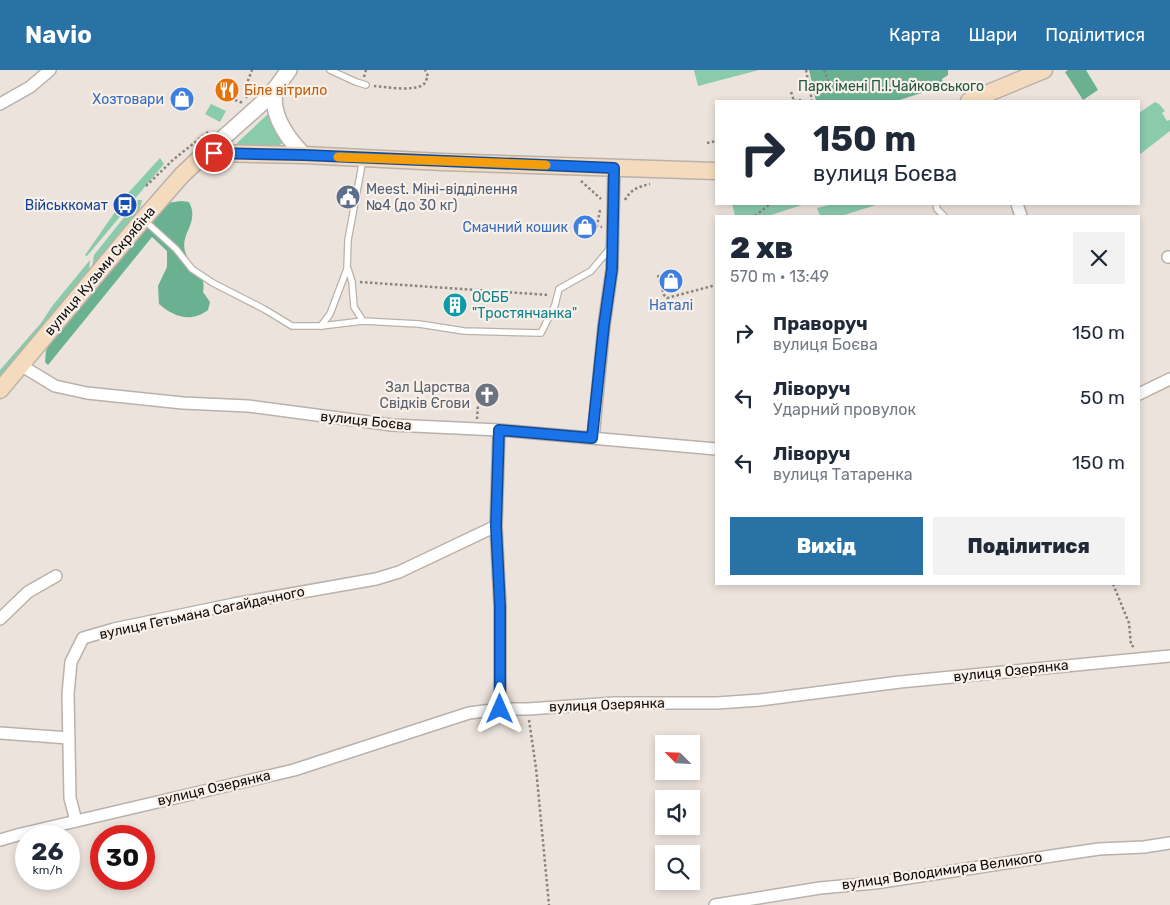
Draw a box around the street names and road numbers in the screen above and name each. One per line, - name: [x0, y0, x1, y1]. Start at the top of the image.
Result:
- street label: вулиця Кузьми Скрябіна: [41, 203, 159, 339]
- street label: вулиця Боєва: [319, 408, 413, 434]
- street label: вулиця Гетьмана Сагайдачного: [98, 583, 306, 643]
- street label: вулиця Озерянка: [953, 657, 1069, 685]
- street label: вулиця Озерянка: [549, 694, 665, 716]
- street label: вулиця Озерянка: [156, 767, 272, 809]
- street label: вулиця Володимира Великого: [841, 849, 1043, 893]

